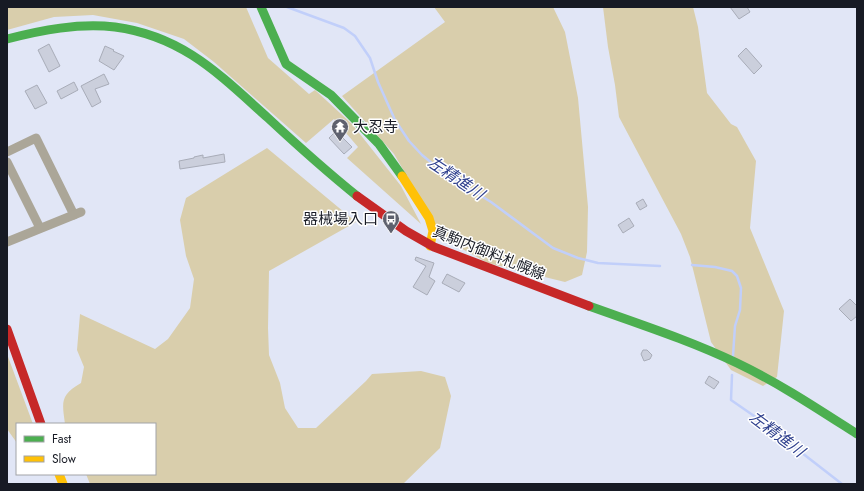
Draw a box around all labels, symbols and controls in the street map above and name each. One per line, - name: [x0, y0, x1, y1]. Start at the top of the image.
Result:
- place label: 大忍寺: [353, 116, 398, 138]
- temple icon: 大忍寺: [330, 117, 350, 142]
- water label: 左精進川: [423, 151, 491, 207]
- place label: 器械場入口: [303, 208, 378, 230]
- bus stop icon: 器械場入口: [381, 209, 401, 234]
- street label: 真駒内御料札幌線: [429, 220, 549, 286]
- water label: 左精進川: [745, 406, 811, 464]
- legend: [16, 423, 156, 475]
- text: Fast: [52, 430, 71, 448]
- text: Slow: [52, 450, 77, 468]

